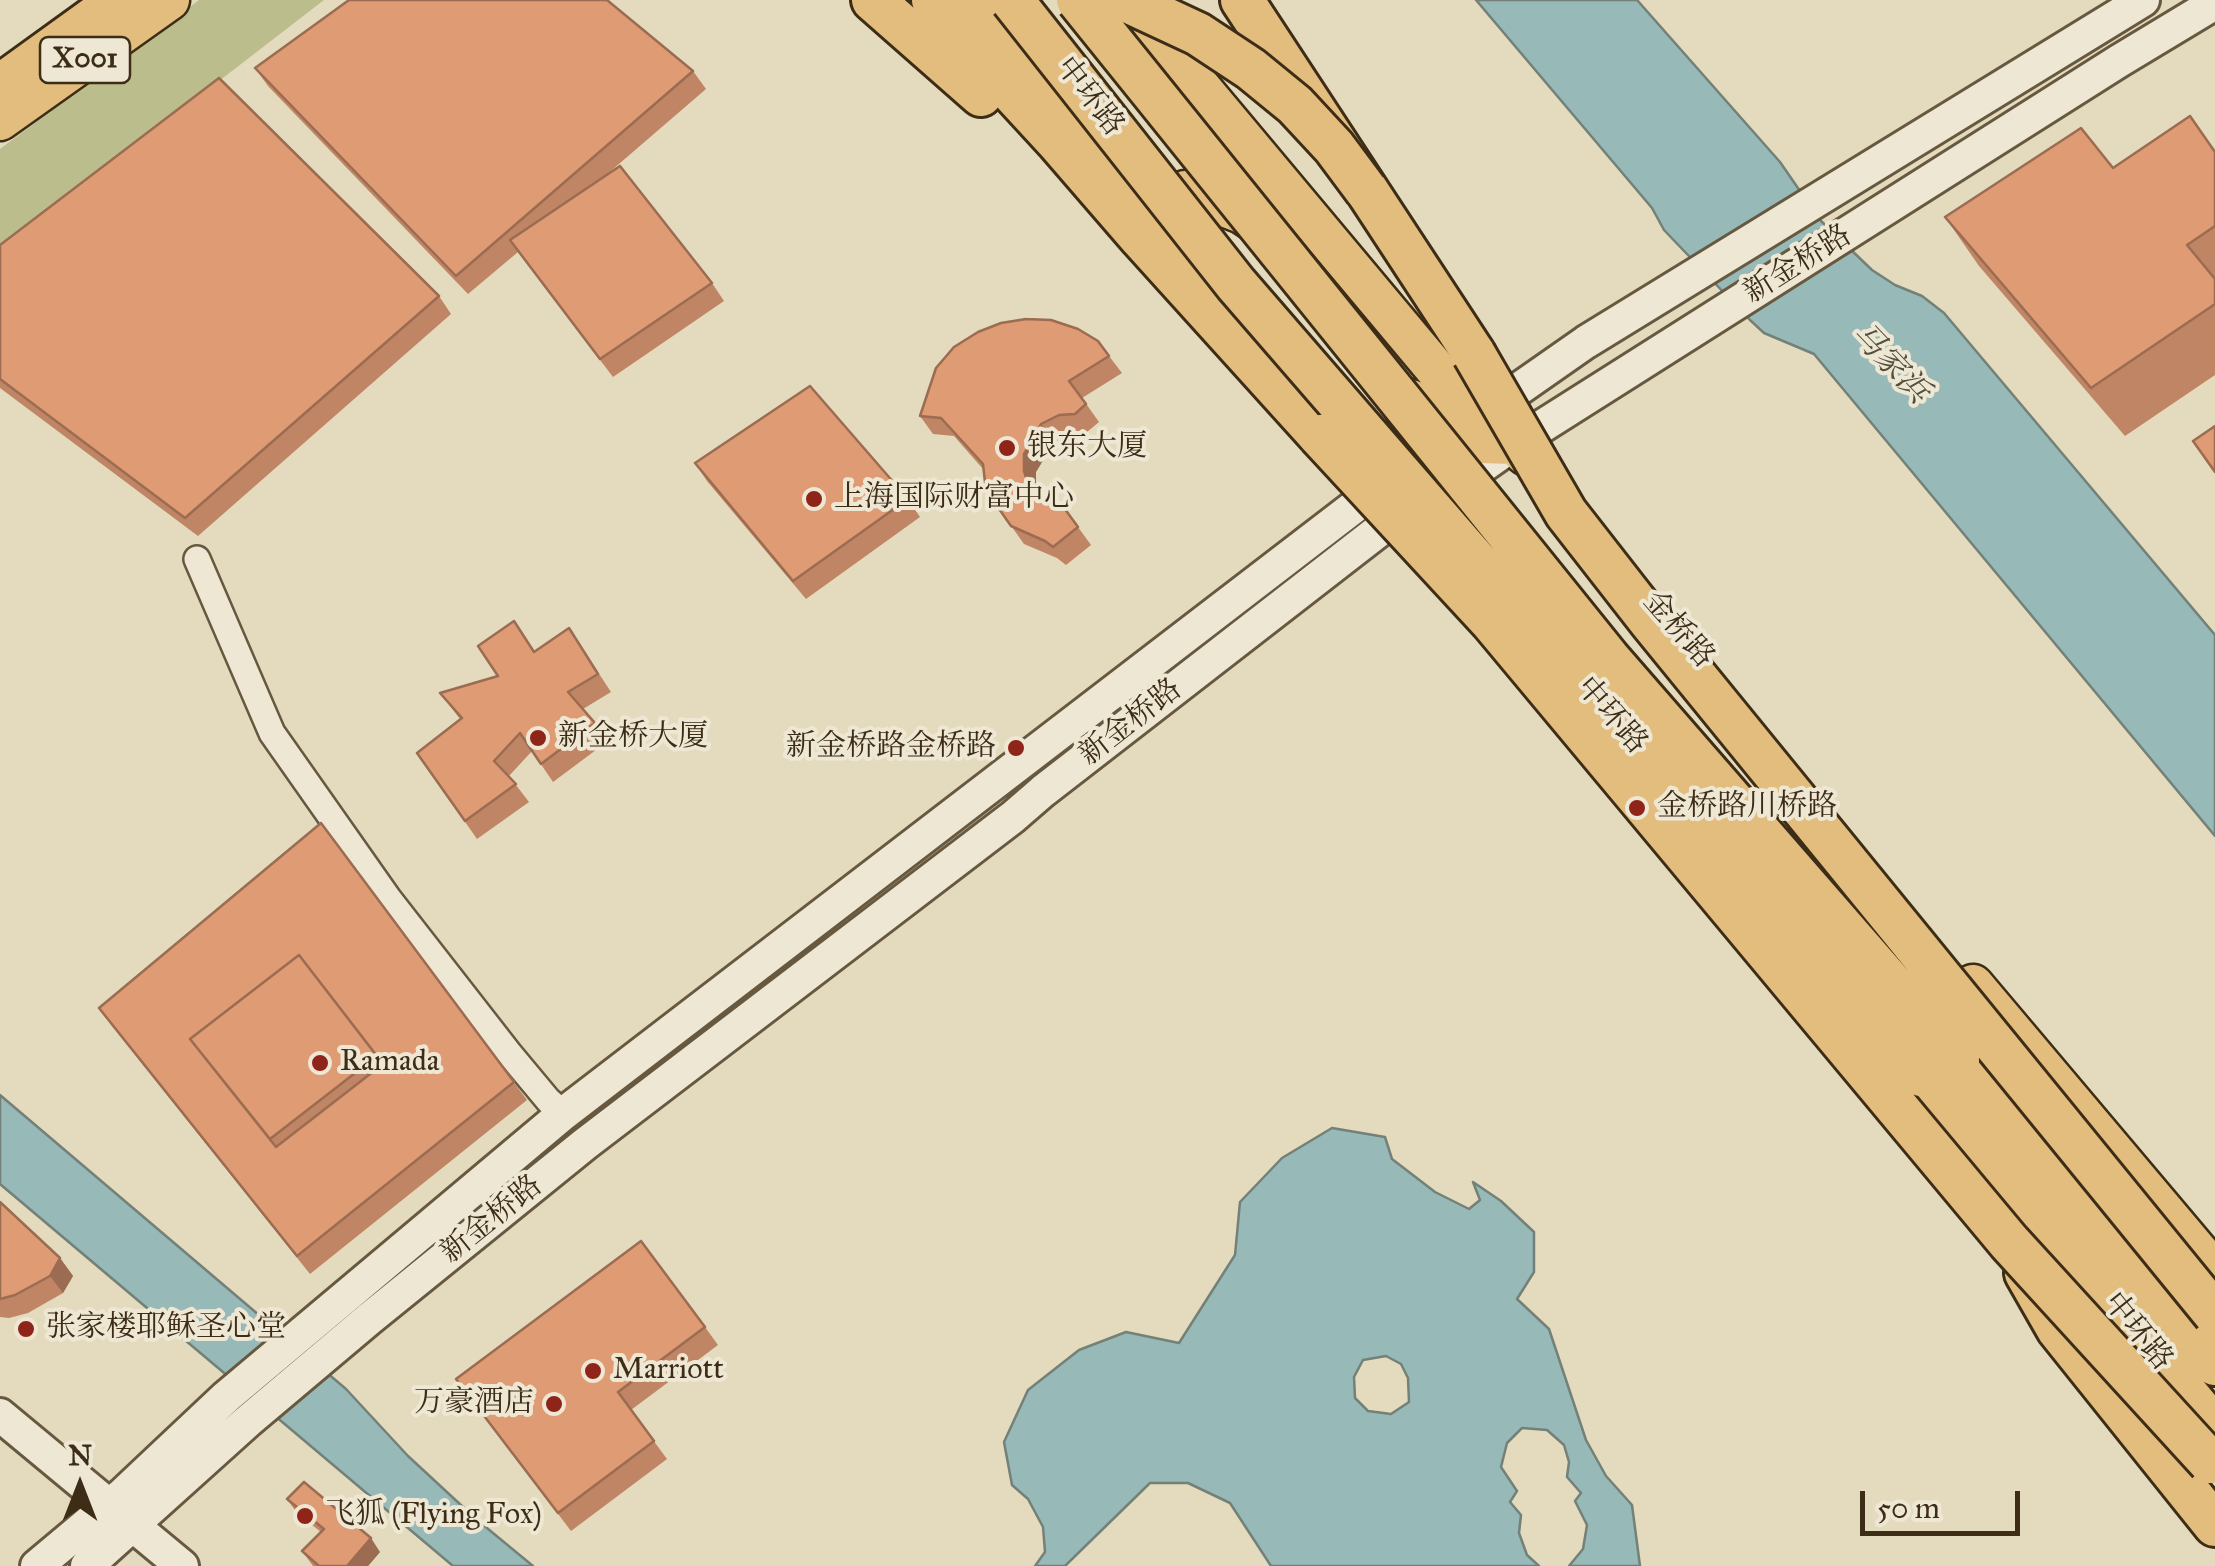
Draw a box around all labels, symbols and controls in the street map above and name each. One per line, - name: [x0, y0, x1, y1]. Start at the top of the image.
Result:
- road number: X001: [40, 37, 130, 83]
- street label: 中环路: [1047, 50, 1131, 144]
- street label: 新金桥路: [1738, 218, 1858, 312]
- water label: 马家浜: [1842, 316, 1936, 412]
- place label: 银东大厦: [1027, 430, 1147, 466]
- marker: 银东大厦: [996, 437, 1018, 459]
- place label: 上海国际财富中心: [834, 481, 1074, 517]
- marker: 上海国际财富中心: [803, 488, 825, 510]
- street label: 金桥路: [1635, 584, 1721, 676]
- street label: 中环路: [1568, 670, 1654, 762]
- street label: 新金桥路: [1073, 672, 1189, 774]
- place label: 新金桥大厦: [558, 720, 708, 756]
- marker: 新金桥大厦: [527, 727, 549, 749]
- place label: 新金桥路金桥路: [786, 730, 996, 766]
- marker: 新金桥路金桥路: [1005, 737, 1027, 759]
- place label: 金桥路川桥路: [1657, 790, 1837, 826]
- marker: 金桥路川桥路: [1626, 797, 1648, 819]
- place label: Ramada: [340, 1045, 439, 1081]
- marker: Ramada: [309, 1052, 331, 1074]
- street label: 新金桥路: [434, 1168, 550, 1272]
- street label: 中环路: [2095, 1286, 2179, 1378]
- place label: 张家楼耶稣圣心堂: [46, 1311, 286, 1347]
- marker: 张家楼耶稣圣心堂: [15, 1318, 37, 1340]
- place label: Marriott: [613, 1353, 724, 1389]
- marker: Marriott: [582, 1360, 604, 1382]
- place label: 万豪酒店: [414, 1386, 534, 1422]
- marker: 万豪酒店: [543, 1393, 565, 1415]
- north arrow: [30, 1436, 130, 1536]
- text: N: [68, 1438, 92, 1473]
- scale bar: [1865, 1471, 2025, 1533]
- text: 50 m: [1877, 1490, 1940, 1526]
- place label: 飞狐 (Flying Fox): [325, 1498, 542, 1534]
- marker: 飞狐 (Flying Fox): [294, 1505, 316, 1527]

